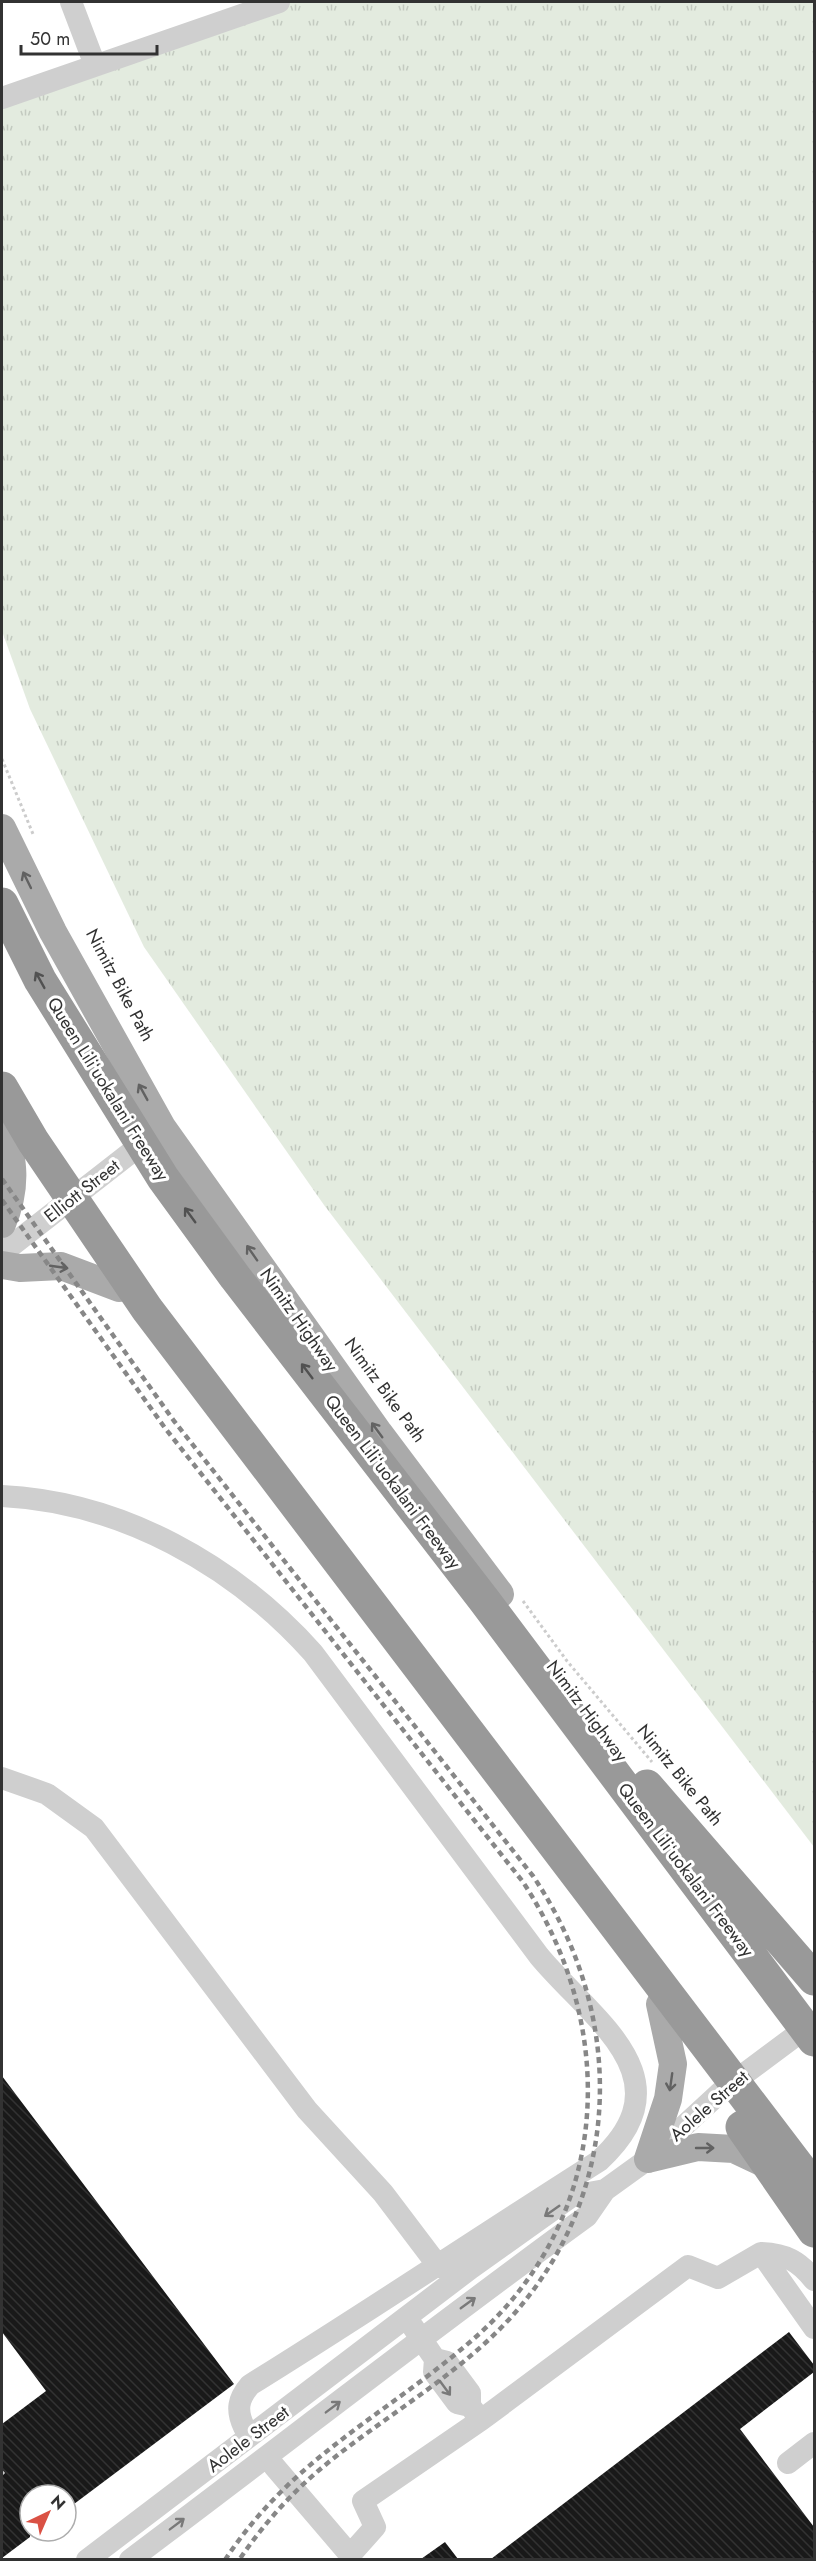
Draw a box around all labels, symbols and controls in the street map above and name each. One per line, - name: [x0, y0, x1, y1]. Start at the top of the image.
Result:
- scale bar: [21, 18, 158, 56]
- text: 50 m: [30, 26, 70, 52]
- one-way arrow: [21, 871, 33, 889]
- street label: Nimitz Bike Path: [79, 924, 161, 1046]
- one-way arrow: [34, 972, 46, 989]
- street label: Queen Liliʻuokalani Freeway: [41, 992, 175, 1186]
- one-way arrow: [137, 1084, 149, 1101]
- street label: Elliott Street: [39, 1153, 126, 1229]
- one-way arrow: [184, 1207, 197, 1223]
- one-way arrow: [246, 1246, 258, 1262]
- one-way arrow: [49, 1261, 69, 1272]
- street label: Nimitz Highway: [254, 1263, 344, 1377]
- street label: Nimitz Bike Path: [338, 1332, 432, 1448]
- one-way arrow: [301, 1363, 314, 1379]
- street label: Queen Liliʻuokalani Freeway: [319, 1389, 467, 1575]
- one-way arrow: [371, 1422, 383, 1438]
- street label: Nimitz Highway: [540, 1655, 634, 1767]
- street label: Nimitz Bike Path: [631, 1719, 729, 1831]
- street label: Queen Liliʻuokalani Freeway: [612, 1777, 760, 1963]
- street label: Aolele Street: [664, 2064, 755, 2148]
- one-way arrow: [665, 2072, 676, 2092]
- one-way arrow: [694, 2142, 714, 2154]
- one-way arrow: [544, 2205, 560, 2217]
- one-way arrow: [460, 2297, 476, 2309]
- one-way arrow: [439, 2379, 452, 2395]
- street label: Aolele Street: [201, 2399, 295, 2479]
- one-way arrow: [325, 2401, 341, 2414]
- north arrow: [18, 2483, 78, 2543]
- text: N: [46, 2490, 71, 2515]
- one-way arrow: [169, 2518, 185, 2531]

